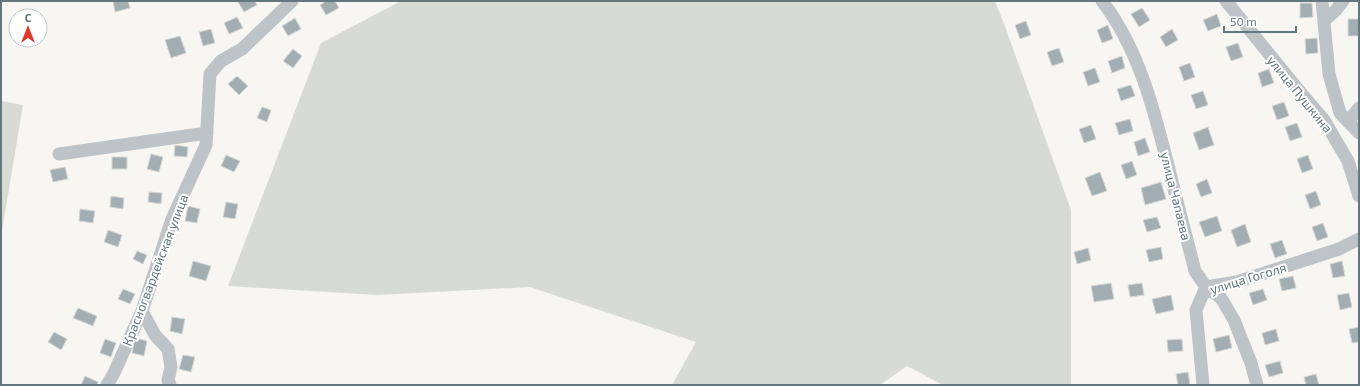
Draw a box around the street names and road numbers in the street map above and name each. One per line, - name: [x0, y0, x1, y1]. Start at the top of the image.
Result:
- street label: улица Пушкина: [1264, 52, 1336, 136]
- street label: улица Чапаева: [1157, 150, 1195, 242]
- street label: Красногвардейская улица: [119, 192, 191, 348]
- street label: улица Гоголя: [1208, 259, 1288, 297]

